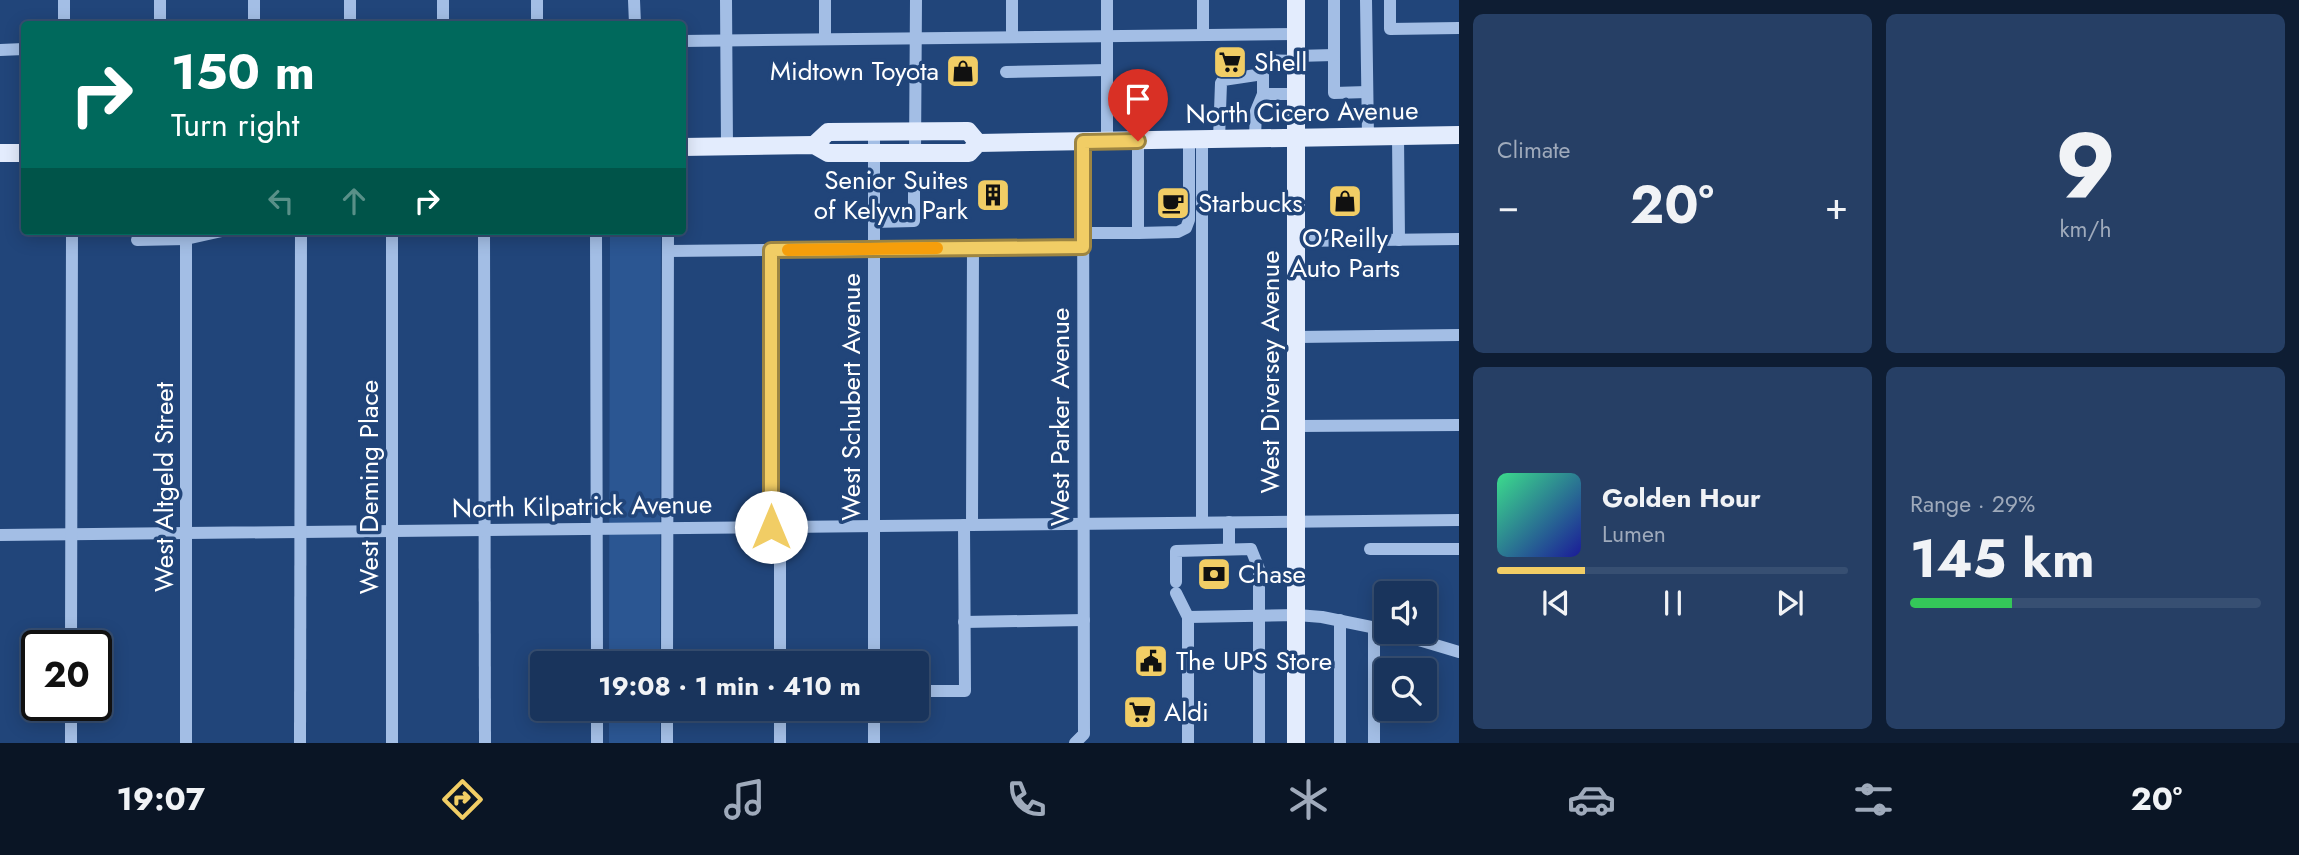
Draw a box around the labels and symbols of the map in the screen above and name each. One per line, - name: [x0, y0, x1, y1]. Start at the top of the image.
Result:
- supermarket icon: Shell: [1211, 43, 1249, 81]
- place label: Shell: [1254, 43, 1307, 81]
- place label: Midtown Toyota: [770, 52, 939, 90]
- shop icon: Midtown Toyota: [944, 52, 982, 90]
- pin: [1108, 69, 1168, 141]
- street label: North Cicero Avenue: [1185, 91, 1419, 133]
- place label: Senior Suites of Kelyvn Park: [814, 161, 969, 229]
- building icon: Senior Suites of Kelyvn Park: [974, 176, 1012, 214]
- shop icon: O'Reilly Auto Parts: [1326, 182, 1364, 220]
- cafe icon: Starbucks: [1154, 184, 1192, 222]
- place label: Starbucks: [1198, 184, 1303, 222]
- place label: O'Reilly Auto Parts: [1290, 219, 1400, 287]
- street label: West Diversey Avenue: [1251, 250, 1289, 494]
- street label: West Schubert Avenue: [832, 273, 870, 521]
- street label: West Parker Avenue: [1041, 308, 1079, 526]
- street label: West Deming Place: [350, 380, 388, 594]
- street label: West Altgeld Street: [145, 381, 183, 592]
- street label: North Kilpatrick Avenue: [452, 485, 712, 527]
- position arrow: [734, 490, 808, 564]
- bank icon: Chase: [1195, 555, 1233, 593]
- place label: Chase: [1238, 555, 1306, 593]
- speed limit sign: 20: [21, 630, 112, 721]
- public building icon: The UPS Store: [1132, 642, 1170, 680]
- place label: The UPS Store: [1176, 642, 1332, 680]
- supermarket icon: Aldi: [1121, 693, 1159, 731]
- place label: Aldi: [1164, 693, 1209, 731]

